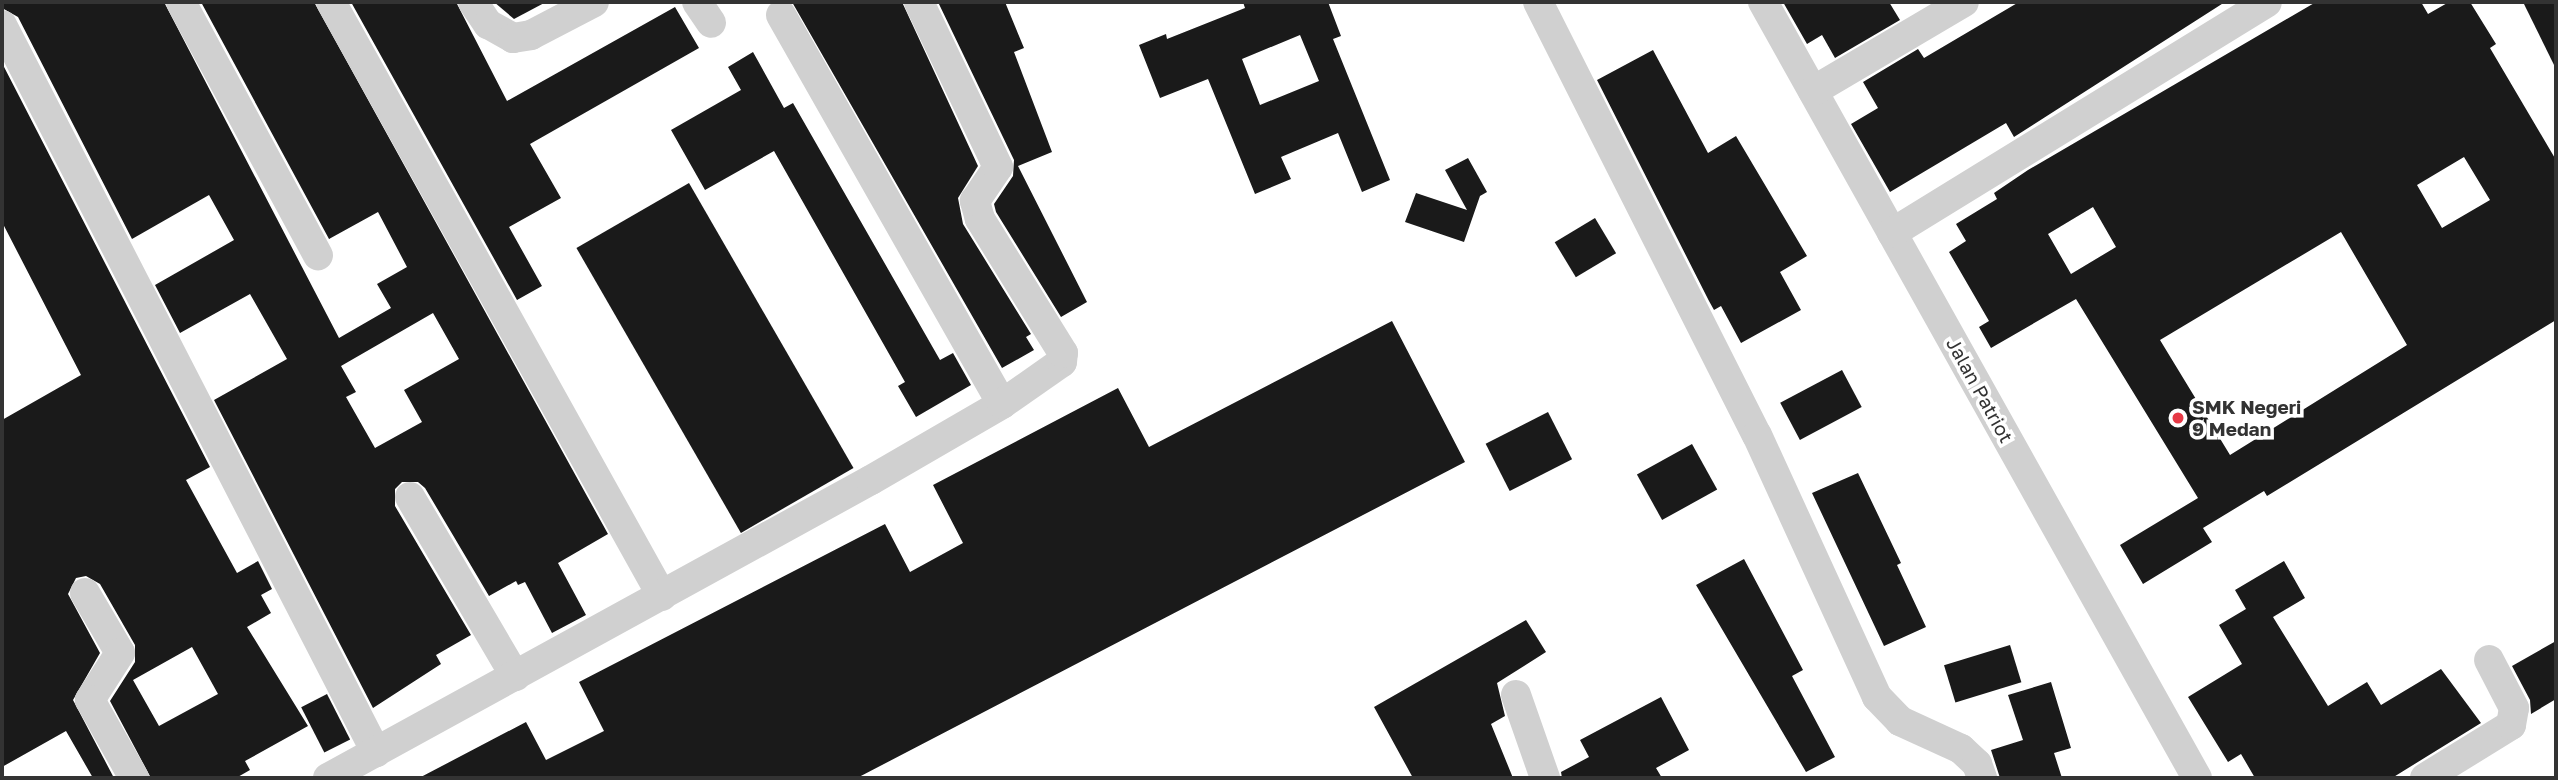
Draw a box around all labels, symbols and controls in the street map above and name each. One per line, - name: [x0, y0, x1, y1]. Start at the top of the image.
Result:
- street label: Jalan Patriot: [1942, 334, 2018, 446]
- place label: SMK Negeri 9 Medan: [2192, 396, 2301, 440]
- marker: SMK Negeri 9 Medan: [2170, 410, 2186, 426]

